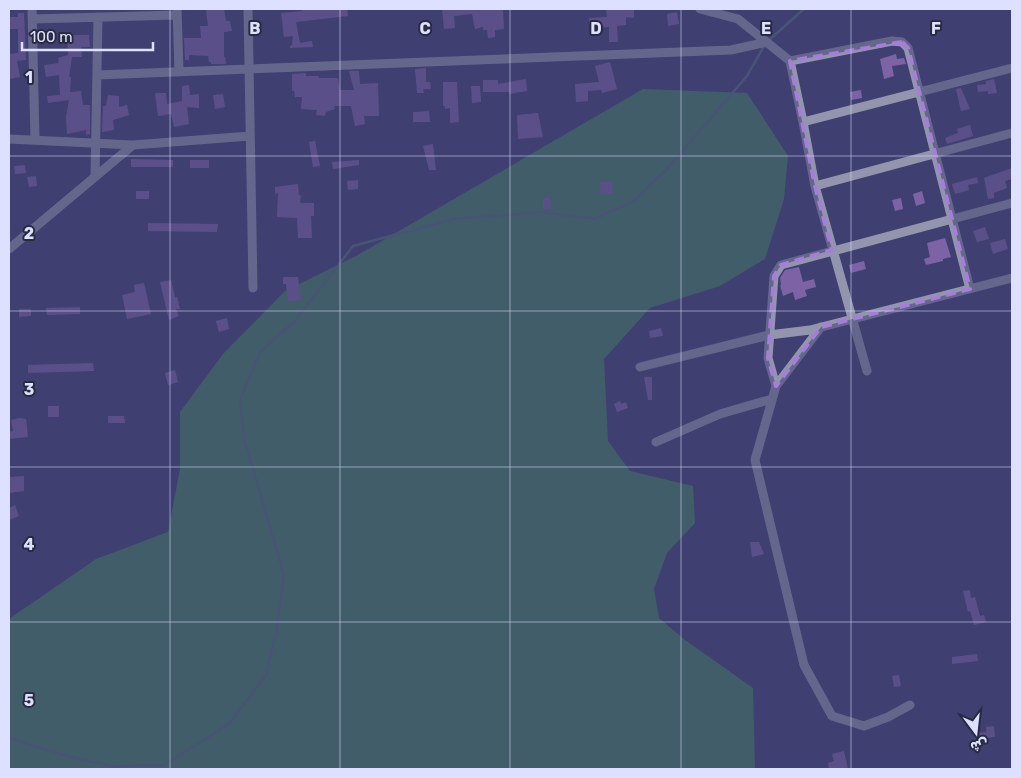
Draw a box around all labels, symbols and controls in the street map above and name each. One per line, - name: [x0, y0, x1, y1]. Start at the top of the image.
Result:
- text: B: [249, 19, 261, 38]
- text: C: [419, 19, 431, 38]
- text: D: [590, 19, 602, 38]
- text: E: [761, 19, 771, 38]
- text: F: [931, 19, 941, 38]
- scale bar: [22, 20, 154, 52]
- text: 100 m: [30, 28, 72, 46]
- text: 1: [25, 68, 33, 87]
- text: 2: [24, 224, 34, 243]
- text: 3: [24, 380, 34, 399]
- text: 4: [24, 535, 35, 554]
- text: 5: [24, 691, 34, 710]
- north arrow: [951, 708, 1001, 758]
- text: ش: [968, 735, 990, 756]

